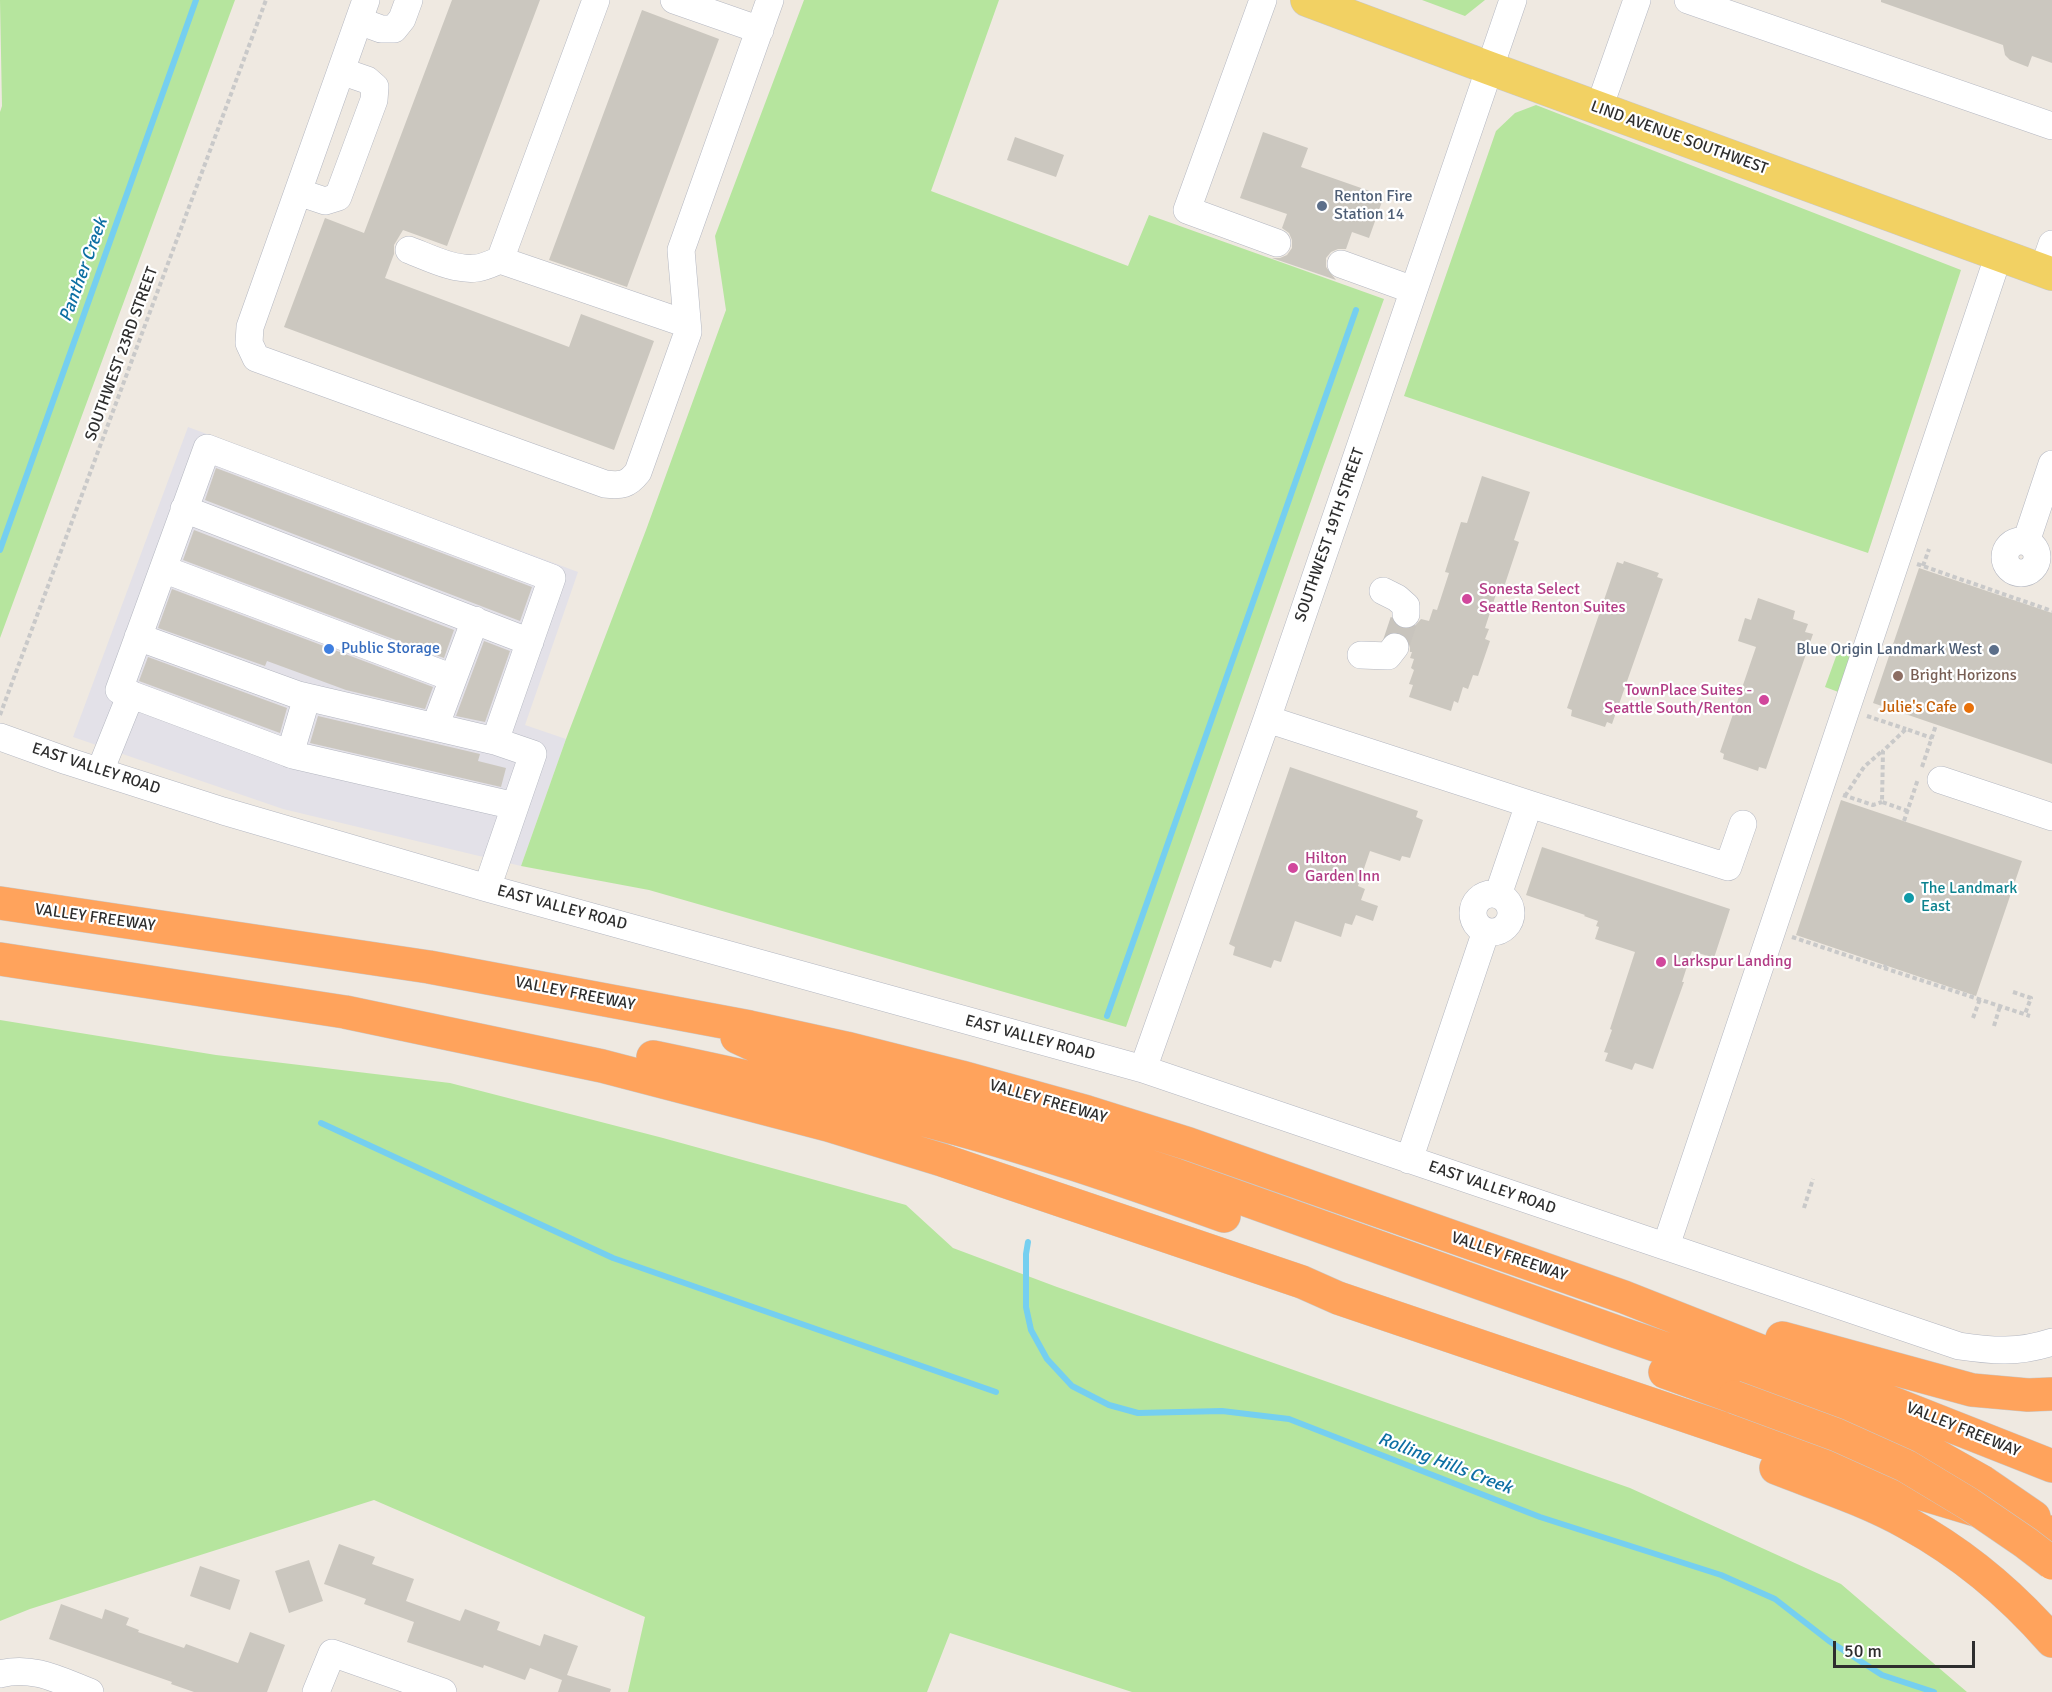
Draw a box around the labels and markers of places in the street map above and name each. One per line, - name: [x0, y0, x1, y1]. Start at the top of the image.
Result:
- place label: Renton Fire Station 14: [1334, 187, 1412, 225]
- marker: Renton Fire Station 14: [1315, 199, 1329, 213]
- place label: Sonesta Select Seattle Renton Suites: [1479, 580, 1626, 618]
- marker: Sonesta Select Seattle Renton Suites: [1460, 592, 1474, 606]
- place label: Public Storage: [341, 639, 440, 659]
- place label: Blue Origin Landmark West: [1796, 640, 1982, 660]
- marker: Public Storage: [322, 642, 336, 656]
- marker: Blue Origin Landmark West: [1987, 643, 2001, 657]
- place label: Bright Horizons: [1910, 666, 2017, 686]
- marker: Bright Horizons: [1891, 669, 1905, 683]
- place label: TownPlace Suites - Seattle South/Renton: [1604, 681, 1752, 719]
- marker: TownPlace Suites - Seattle South/Renton: [1757, 693, 1771, 707]
- place label: Julie's Cafe: [1879, 698, 1957, 718]
- marker: Julie's Cafe: [1962, 701, 1976, 715]
- place label: Hilton Garden Inn: [1305, 849, 1380, 887]
- marker: Hilton Garden Inn: [1286, 861, 1300, 875]
- place label: The Landmark East: [1921, 879, 2017, 917]
- marker: The Landmark East: [1902, 891, 1916, 905]
- place label: Larkspur Landing: [1673, 952, 1792, 972]
- marker: Larkspur Landing: [1654, 955, 1668, 969]

